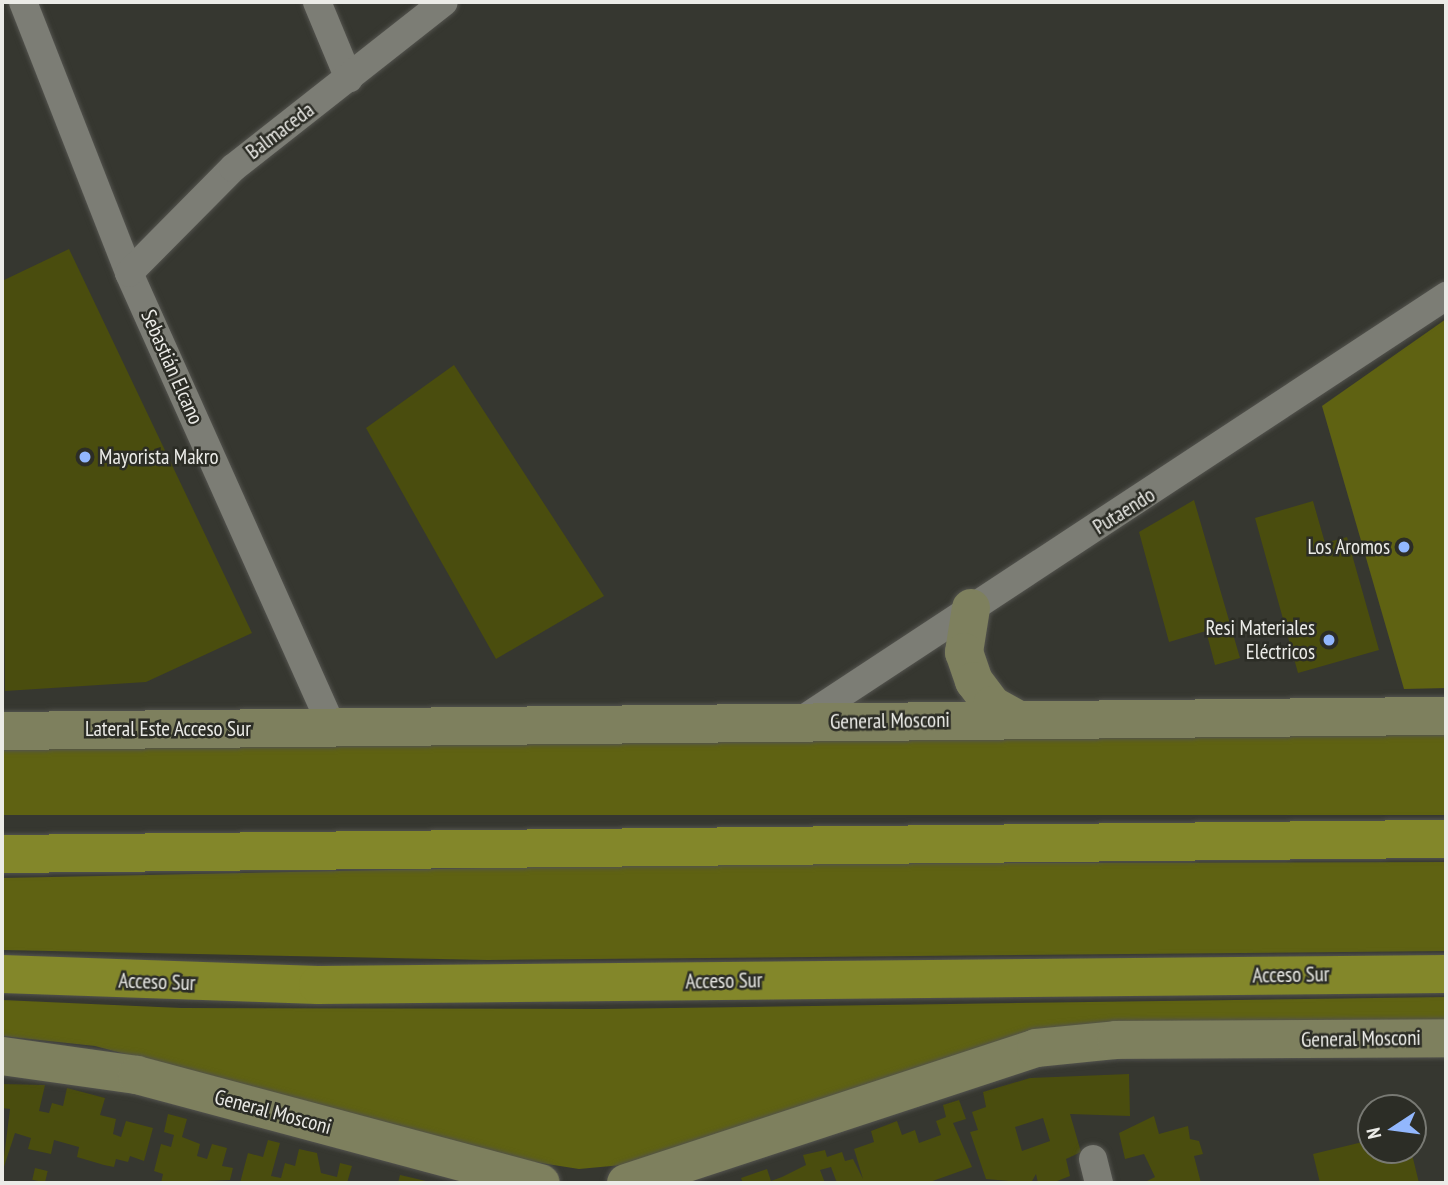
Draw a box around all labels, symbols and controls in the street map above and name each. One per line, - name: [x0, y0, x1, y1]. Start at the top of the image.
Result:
- street label: Balmaceda: [241, 97, 319, 165]
- street label: Sebastián Elcano: [136, 306, 208, 428]
- place label: Mayorista Makro: [99, 444, 219, 470]
- marker: Mayorista Makro: [77, 449, 93, 465]
- street label: Putaendo: [1088, 482, 1160, 540]
- place label: Los Aromos: [1307, 534, 1390, 560]
- marker: Los Aromos: [1396, 539, 1412, 555]
- place label: Resi Materiales Eléctricos: [1206, 615, 1315, 665]
- marker: Resi Materiales Eléctricos: [1321, 632, 1337, 648]
- street label: General Mosconi: [830, 707, 950, 735]
- street label: Lateral Este Acceso Sur: [85, 716, 251, 742]
- street label: Acceso Sur: [1252, 962, 1330, 988]
- street label: Acceso Sur: [118, 968, 196, 996]
- street label: Acceso Sur: [685, 968, 763, 994]
- street label: General Mosconi: [1301, 1025, 1421, 1053]
- street label: General Mosconi: [212, 1084, 334, 1140]
- north arrow: [1357, 1094, 1427, 1164]
- text: N: [1361, 1126, 1386, 1141]

